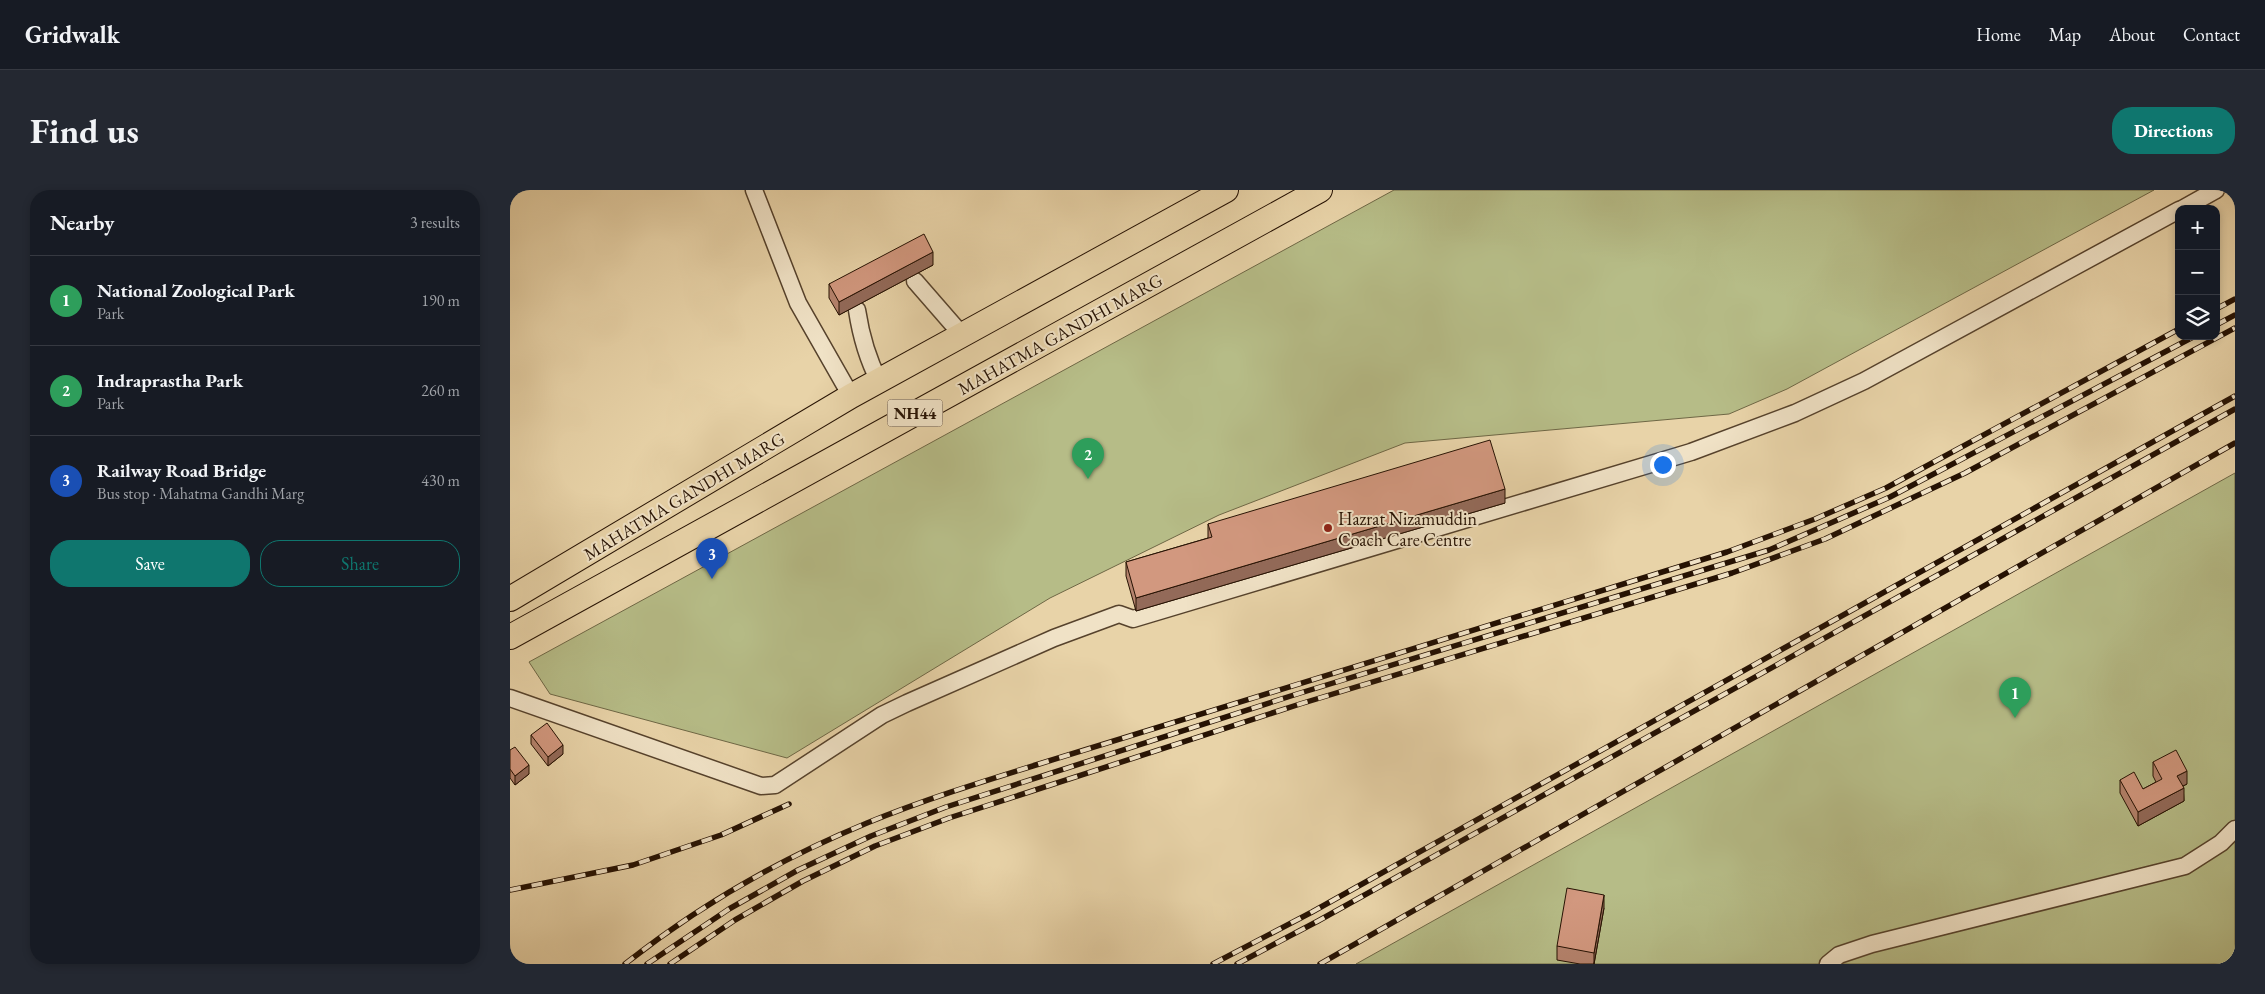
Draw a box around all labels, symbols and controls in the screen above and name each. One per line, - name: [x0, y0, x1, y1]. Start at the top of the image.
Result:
- text: Gridwalk: [25, 19, 120, 50]
- text: Home: [1976, 23, 2021, 46]
- text: Map: [2049, 23, 2081, 46]
- text: About: [2109, 23, 2155, 46]
- text: Contact: [2183, 23, 2240, 46]
- button: Directions: [2112, 107, 2235, 154]
- text: Find us: [30, 108, 139, 153]
- map controls: [2175, 205, 2220, 340]
- button: +: [2175, 205, 2220, 250]
- text: Nearby: [50, 209, 114, 236]
- text: 3 results: [410, 212, 460, 233]
- button: −: [2175, 250, 2220, 295]
- street label: MAHATMA GANDHI MARG: [954, 268, 1166, 400]
- text: National Zoological Park: [97, 278, 295, 303]
- text: 1: [62, 290, 70, 311]
- text: 190 m: [421, 290, 460, 311]
- button: layers: [2175, 295, 2220, 340]
- text: Park: [97, 303, 124, 324]
- text: Indraprastha Park: [97, 368, 243, 393]
- text: 2: [62, 380, 70, 401]
- text: 260 m: [421, 380, 460, 401]
- text: Park: [97, 393, 124, 414]
- road number: NH44: [888, 400, 942, 427]
- street label: MAHATMA GANDHI MARG: [579, 427, 789, 565]
- pin: 2: [1072, 438, 1104, 479]
- your location: [1650, 452, 1676, 478]
- text: Railway Road Bridge: [97, 458, 266, 483]
- text: 3: [62, 470, 70, 491]
- text: 430 m: [421, 470, 460, 491]
- text: Bus stop · Mahatma Gandhi Marg: [97, 483, 304, 504]
- place label: Hazrat Nizamuddin Coach Care Centre: [1338, 507, 1477, 551]
- marker: Hazrat Nizamuddin Coach Care Centre: [1322, 522, 1334, 534]
- pin: 3: [696, 538, 728, 579]
- button: Save: [50, 540, 250, 587]
- button: Share: [260, 540, 460, 587]
- pin: 1: [1999, 677, 2031, 718]

